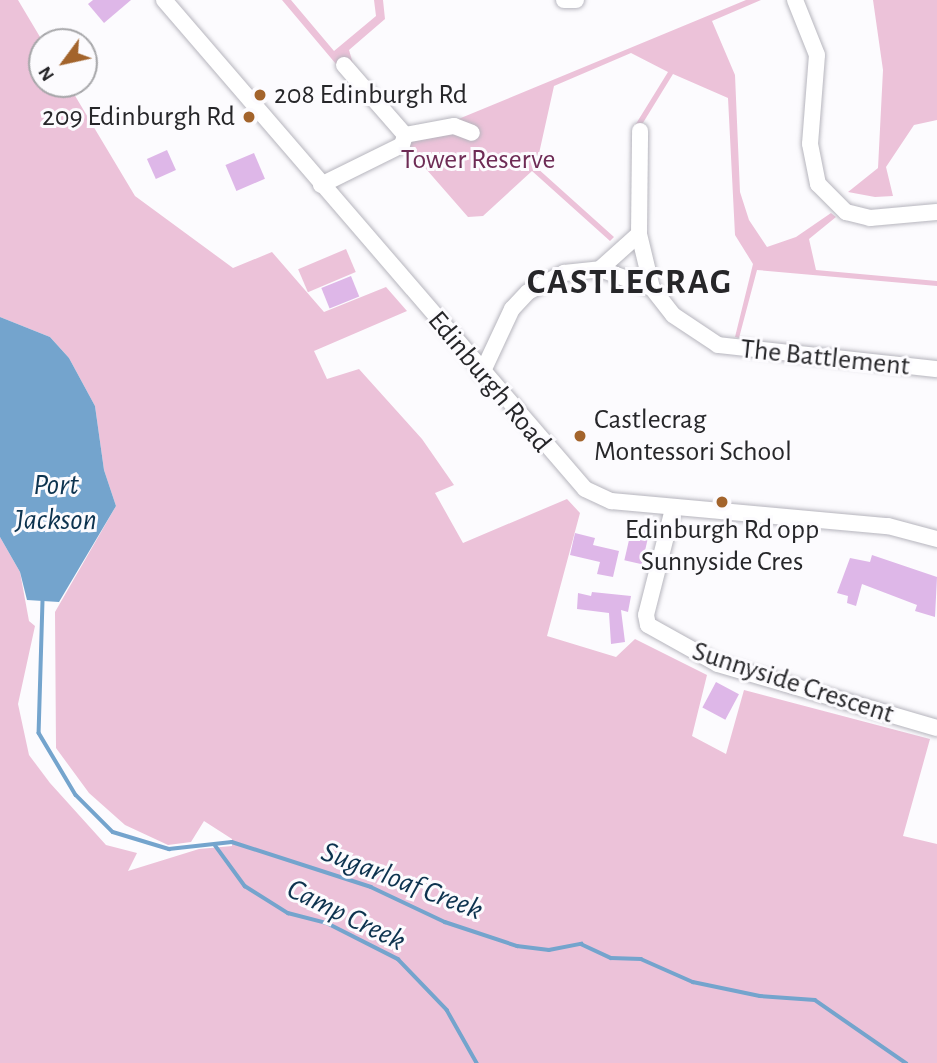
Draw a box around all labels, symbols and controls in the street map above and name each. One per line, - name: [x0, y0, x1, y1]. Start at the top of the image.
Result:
- north arrow: [28, 28, 98, 98]
- text: N: [35, 63, 58, 84]
- place label: 208 Edinburgh Rd: [274, 78, 467, 112]
- marker: 208 Edinburgh Rd: [252, 87, 268, 103]
- place label: 209 Edinburgh Rd: [42, 100, 235, 134]
- marker: 209 Edinburgh Rd: [241, 109, 257, 125]
- park label: Tower Reserve: [401, 143, 555, 177]
- district label: CASTLECRAG: [528, 262, 732, 304]
- street label: Edinburgh Road: [420, 304, 558, 460]
- street label: The Battlement: [739, 332, 911, 384]
- place label: Castlecrag Montessori School: [594, 403, 792, 469]
- marker: Castlecrag Montessori School: [572, 428, 588, 444]
- water label: Port Jackson: [15, 467, 97, 538]
- marker: Edinburgh Rd opp Sunnyside Cres: [714, 494, 730, 510]
- place label: Edinburgh Rd opp Sunnyside Cres: [625, 513, 819, 579]
- street label: Sunnyside Crescent: [688, 635, 898, 731]
- water label: Sugarloaf Creek: [316, 834, 488, 928]
- water label: Camp Creek: [281, 871, 411, 959]

